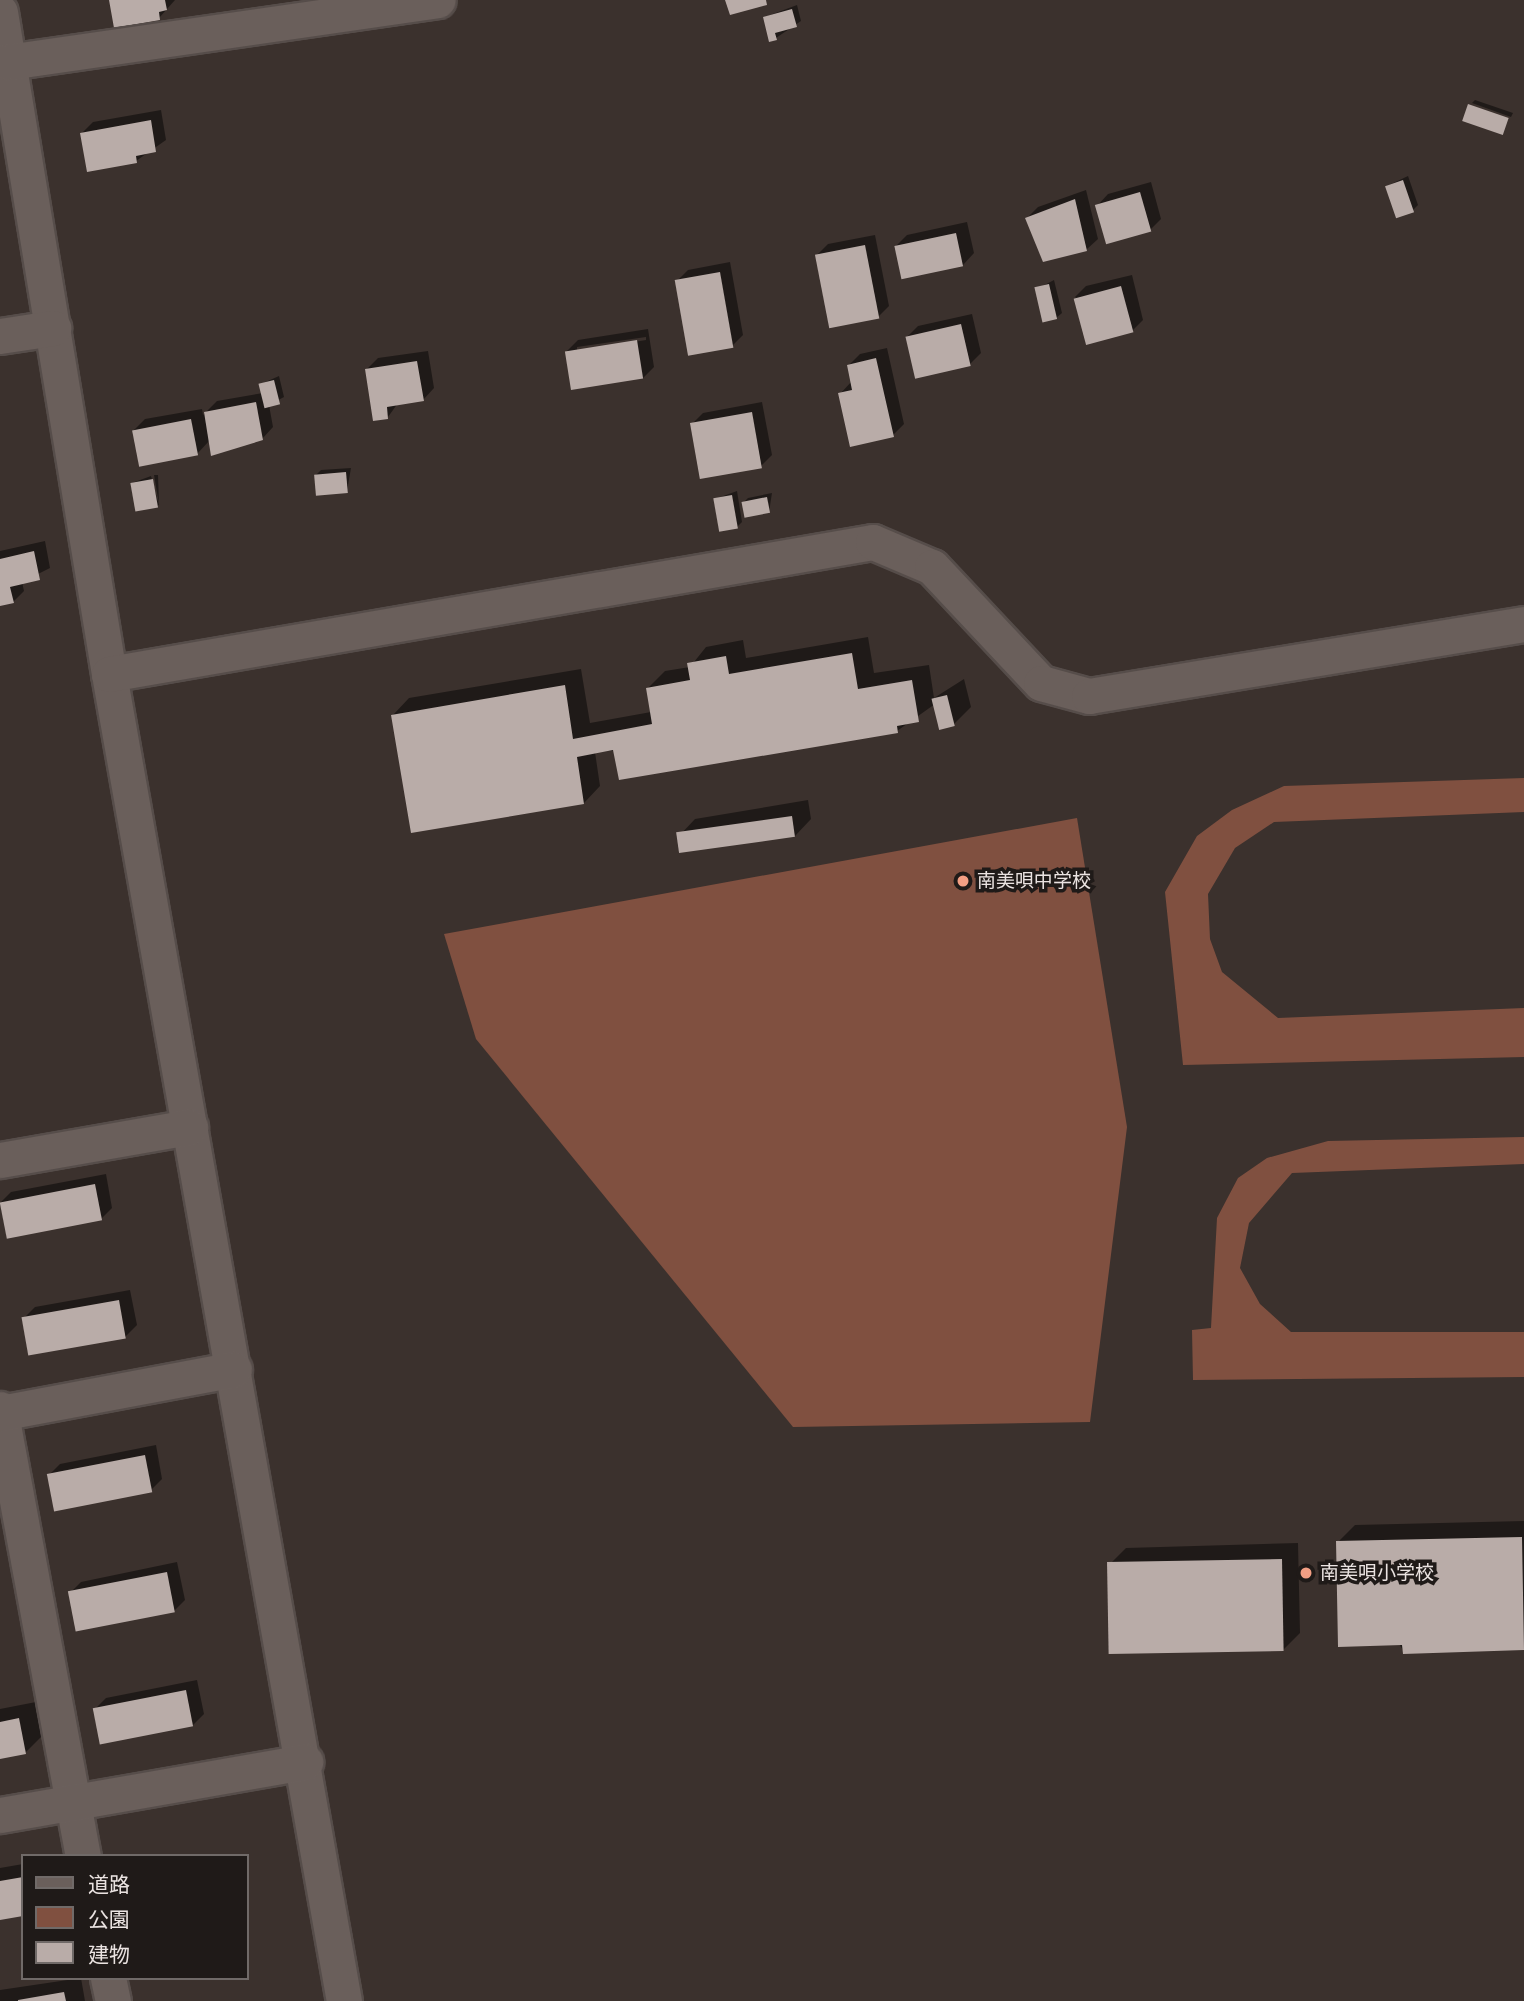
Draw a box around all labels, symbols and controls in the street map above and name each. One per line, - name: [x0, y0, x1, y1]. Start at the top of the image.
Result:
- place label: 南美唄中学校: [977, 870, 1091, 892]
- marker: 南美唄中学校: [955, 873, 971, 889]
- place label: 南美唄小学校: [1320, 1562, 1434, 1584]
- marker: 南美唄小学校: [1298, 1565, 1314, 1581]
- legend: [21, 1854, 248, 1980]
- text: 道路: [88, 1870, 130, 1898]
- text: 公園: [88, 1905, 130, 1933]
- text: 建物: [88, 1940, 130, 1968]

